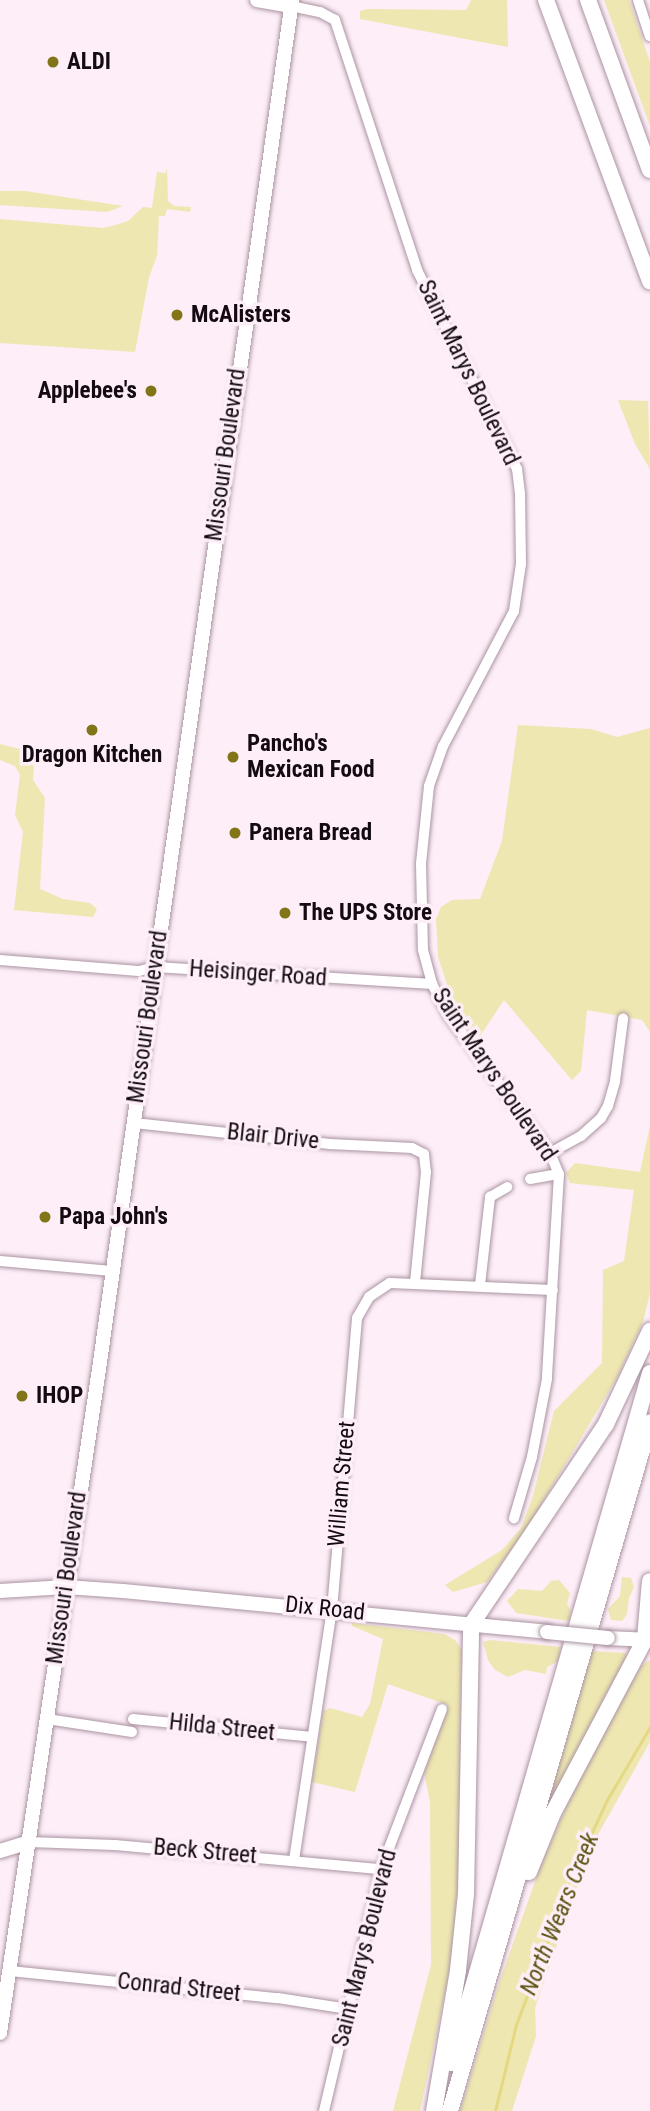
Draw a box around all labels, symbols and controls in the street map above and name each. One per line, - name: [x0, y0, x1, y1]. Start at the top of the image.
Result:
- place label: ALDI: [67, 48, 111, 76]
- marker: ALDI: [45, 54, 61, 70]
- street label: Saint Marys Boulevard: [411, 276, 525, 470]
- place label: McAlisters: [191, 301, 291, 329]
- marker: McAlisters: [169, 307, 185, 323]
- street label: Missouri Boulevard: [200, 367, 252, 543]
- place label: Applebee's: [38, 377, 137, 405]
- marker: Applebee's: [143, 383, 159, 399]
- marker: Dragon Kitchen: [84, 722, 100, 738]
- place label: Pancho's Mexican Food: [247, 730, 375, 784]
- place label: Dragon Kitchen: [22, 741, 162, 769]
- marker: Pancho's Mexican Food: [225, 749, 241, 765]
- place label: Panera Bread: [249, 819, 372, 847]
- marker: Panera Bread: [227, 825, 243, 841]
- place label: The UPS Store: [299, 899, 432, 927]
- marker: The UPS Store: [277, 905, 293, 921]
- street label: Missouri Boulevard: [122, 929, 174, 1105]
- street label: Heisinger Road: [188, 955, 328, 993]
- street label: Saint Marys Boulevard: [426, 983, 562, 1167]
- street label: Blair Drive: [226, 1118, 320, 1156]
- place label: Papa John's: [59, 1203, 168, 1231]
- marker: Papa John's: [37, 1209, 53, 1225]
- place label: IHOP: [36, 1382, 83, 1410]
- marker: IHOP: [14, 1388, 30, 1404]
- street label: William Street: [323, 1420, 361, 1548]
- street label: Missouri Boulevard: [41, 1490, 93, 1666]
- street label: Dix Road: [284, 1591, 366, 1627]
- street label: Hilda Street: [168, 1709, 276, 1747]
- water label: North Wears Creek: [514, 1829, 606, 1999]
- street label: Beck Street: [152, 1834, 258, 1870]
- street label: Saint Marys Boulevard: [327, 1846, 403, 2050]
- street label: Conrad Street: [116, 1968, 242, 2008]

